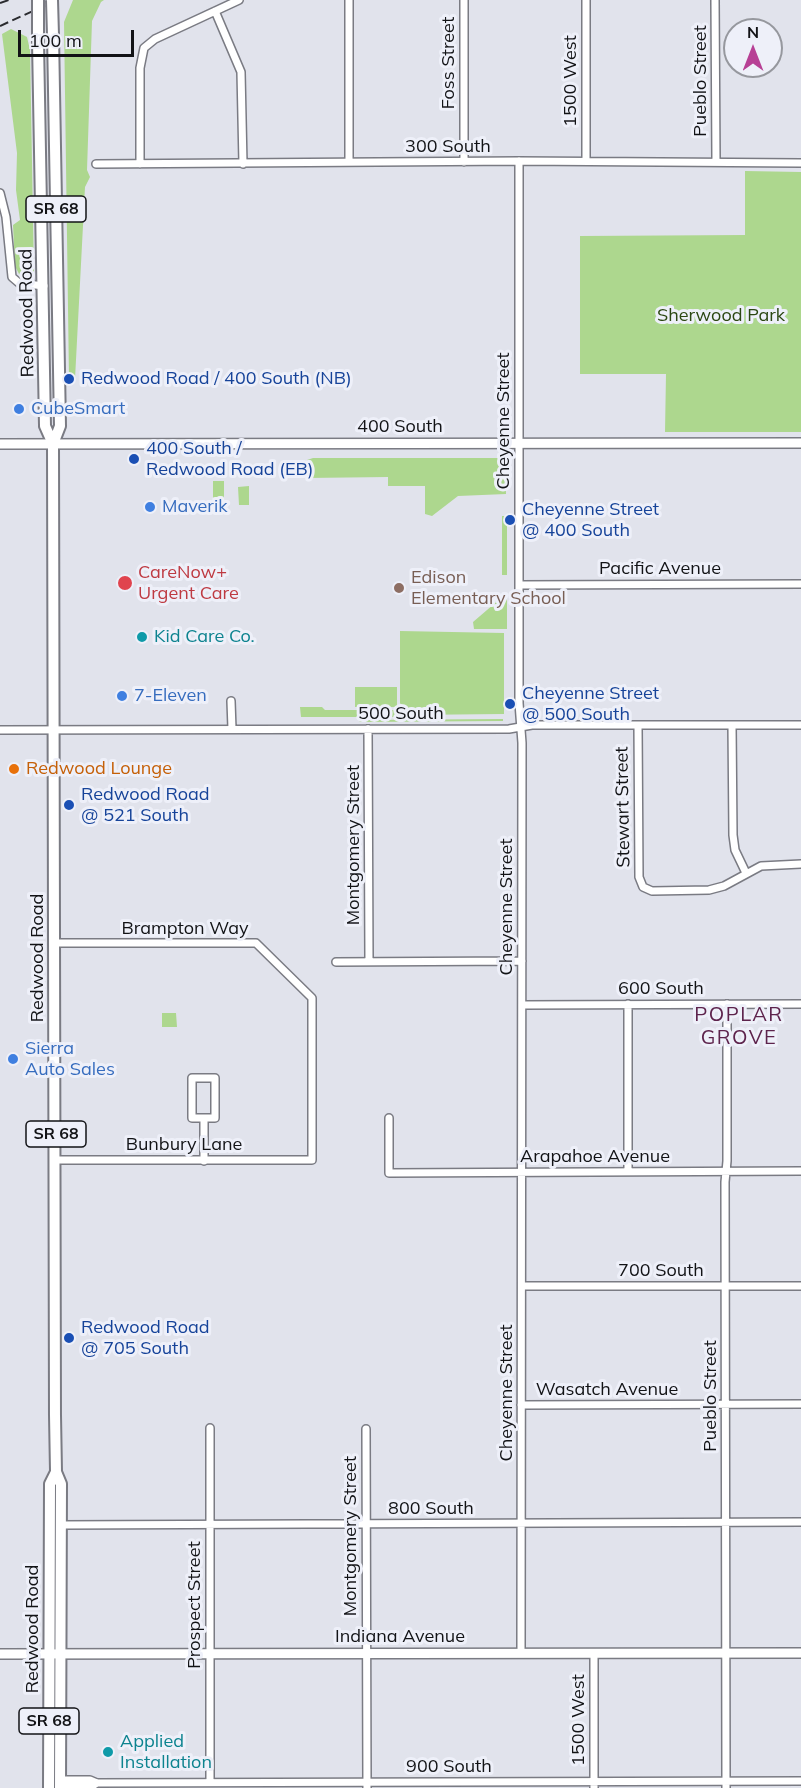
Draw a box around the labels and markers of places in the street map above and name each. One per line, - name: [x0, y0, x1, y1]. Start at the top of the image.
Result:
- place label: Redwood Road / 400 South (NB): [81, 368, 352, 390]
- marker: Redwood Road / 400 South (NB): [62, 372, 76, 386]
- place label: CubeSmart: [31, 398, 125, 420]
- marker: CubeSmart: [12, 402, 26, 416]
- place label: 400 South / Redwood Road (EB): [146, 438, 314, 480]
- marker: 400 South / Redwood Road (EB): [127, 452, 141, 466]
- place label: Maverik: [162, 496, 227, 518]
- place label: Cheyenne Street @ 400 South: [522, 499, 659, 542]
- marker: Maverik: [143, 500, 157, 514]
- marker: Cheyenne Street @ 400 South: [503, 513, 517, 527]
- place label: CareNow+ Urgent Care: [138, 562, 239, 604]
- place label: Edison Elementary School: [411, 567, 566, 610]
- marker: CareNow+ Urgent Care: [116, 574, 134, 592]
- marker: Edison Elementary School: [392, 581, 406, 595]
- place label: Kid Care Co.: [154, 626, 255, 648]
- marker: Kid Care Co.: [135, 630, 149, 644]
- place label: Cheyenne Street @ 500 South: [522, 683, 659, 726]
- place label: 7-Eleven: [134, 685, 207, 707]
- marker: 7-Eleven: [115, 689, 129, 703]
- marker: Cheyenne Street @ 500 South: [503, 697, 517, 711]
- place label: Redwood Lounge: [26, 758, 172, 780]
- marker: Redwood Lounge: [7, 762, 21, 776]
- place label: Redwood Road @ 521 South: [81, 784, 210, 826]
- marker: Redwood Road @ 521 South: [62, 798, 76, 812]
- place label: Sierra Auto Sales: [25, 1038, 115, 1080]
- marker: Sierra Auto Sales: [6, 1052, 20, 1066]
- place label: Redwood Road @ 705 South: [81, 1317, 210, 1360]
- marker: Redwood Road @ 705 South: [62, 1331, 76, 1345]
- place label: Applied Installation: [120, 1731, 212, 1774]
- marker: Applied Installation: [101, 1745, 115, 1759]

